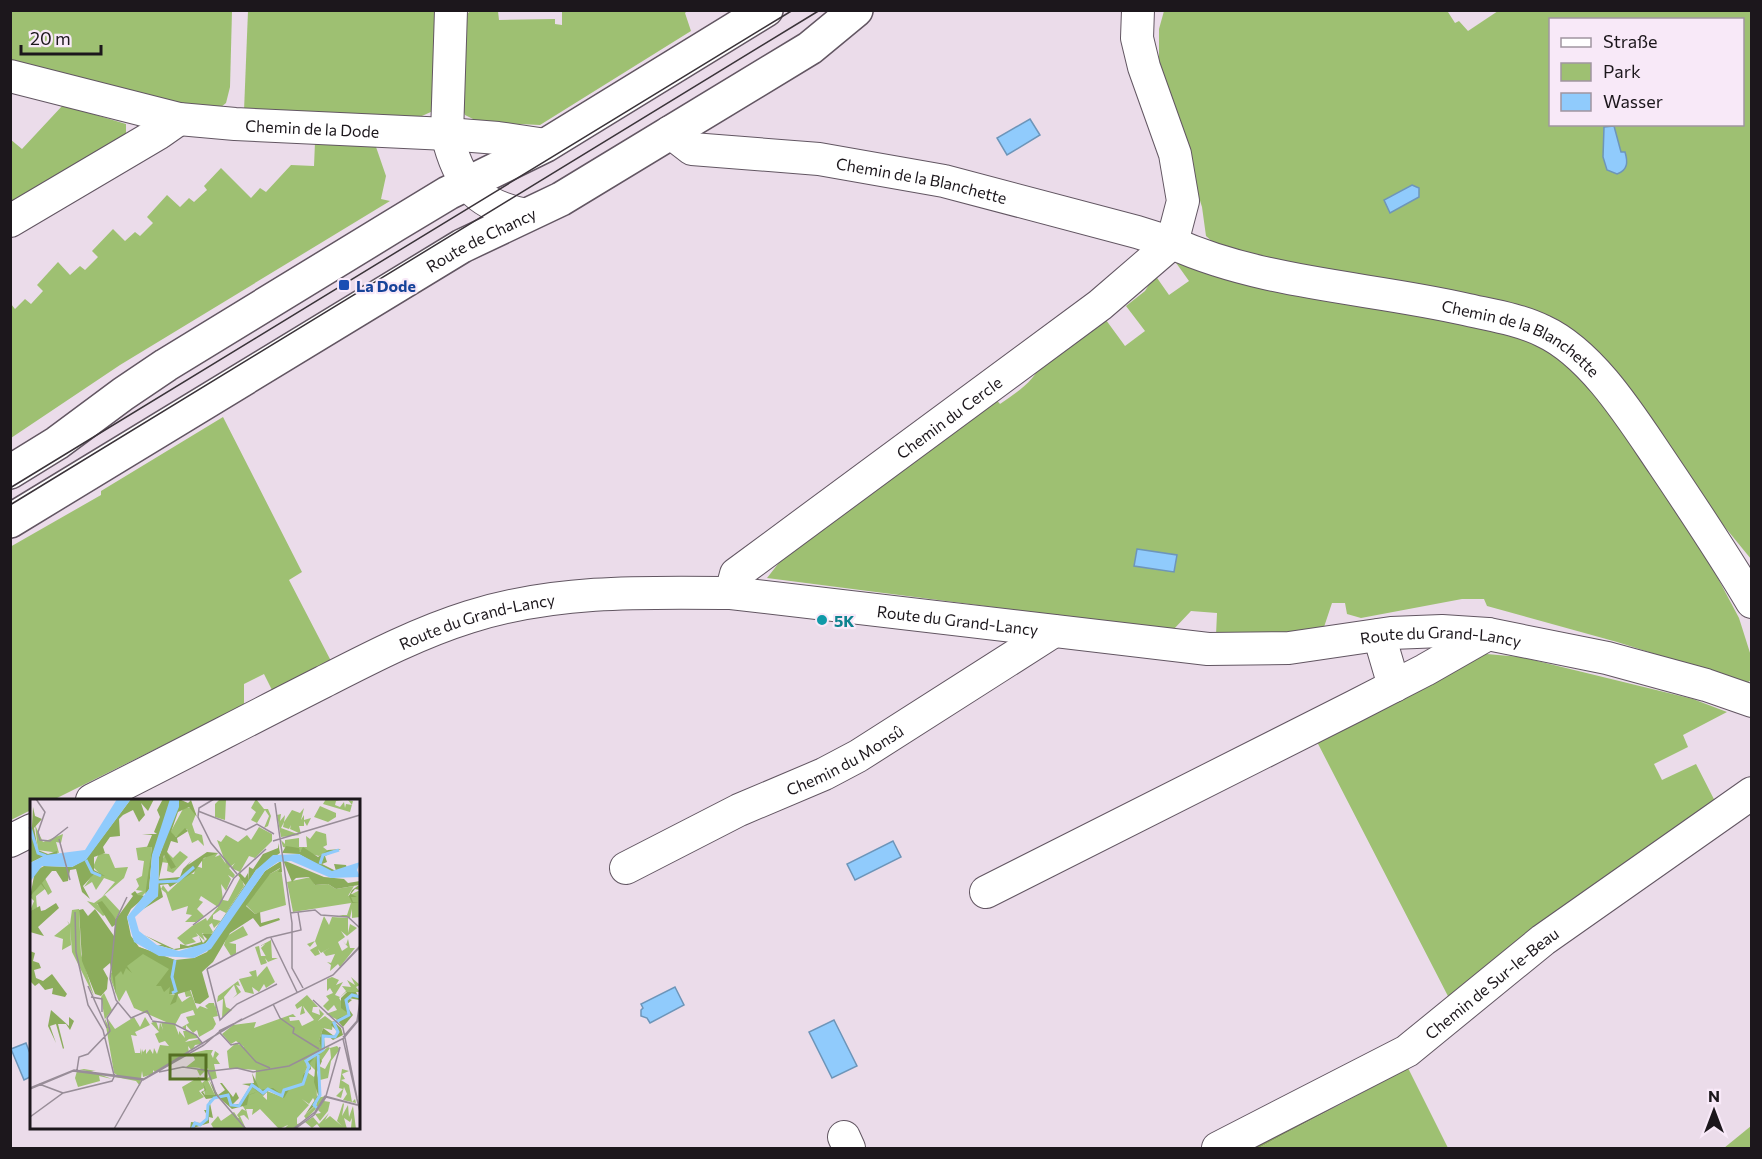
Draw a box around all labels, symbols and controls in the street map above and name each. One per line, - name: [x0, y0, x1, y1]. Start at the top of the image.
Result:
- scale bar: [21, 18, 100, 56]
- legend: [1549, 18, 1744, 126]
- text: 20 m: [30, 27, 71, 49]
- text: Straße: [1603, 30, 1658, 52]
- text: Park: [1603, 60, 1641, 82]
- text: Wasser: [1603, 90, 1663, 112]
- street label: Chemin de la Dode: [245, 115, 380, 140]
- street label: Chemin de la Blanchette: [835, 153, 1009, 207]
- street label: Route de Chancy: [422, 203, 539, 275]
- place label: La Dode: [356, 276, 416, 295]
- marker: La Dode: [337, 278, 351, 292]
- street label: Chemin de la Blanchette: [1440, 295, 1604, 380]
- street label: Chemin du Cercle: [892, 372, 1005, 462]
- street label: Route du Grand-Lancy: [396, 589, 556, 653]
- street label: Route du Grand-Lancy: [876, 601, 1040, 639]
- place label: 5K: [834, 611, 855, 630]
- marker: 5K: [815, 613, 829, 627]
- street label: Route du Grand-Lancy: [1359, 621, 1523, 650]
- street label: Chemin du Monsû: [783, 720, 906, 799]
- inset map: [30, 799, 360, 1129]
- street label: Chemin de Sur-le-Beau: [1421, 923, 1562, 1042]
- north arrow: [1684, 1081, 1744, 1141]
- text: N: [1708, 1086, 1720, 1105]

